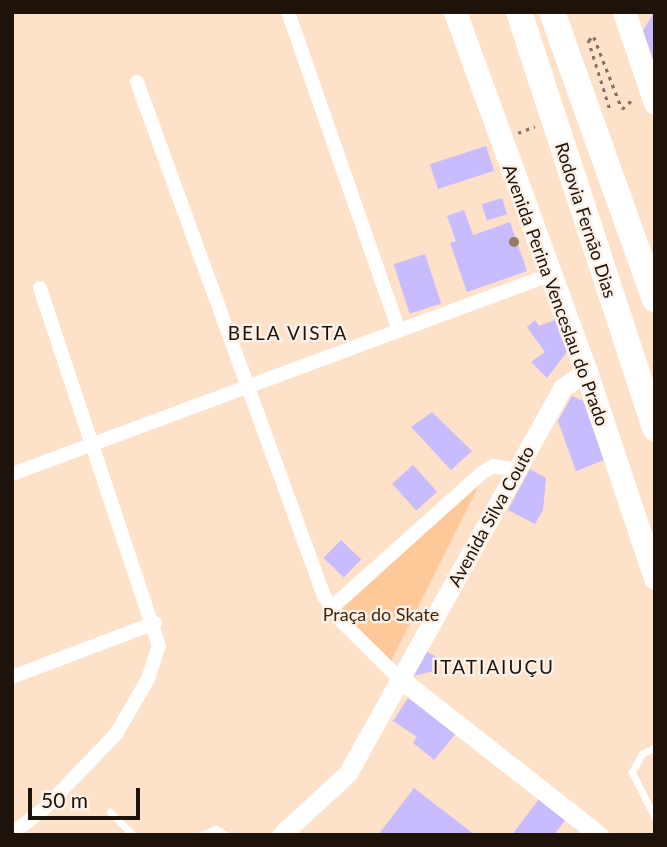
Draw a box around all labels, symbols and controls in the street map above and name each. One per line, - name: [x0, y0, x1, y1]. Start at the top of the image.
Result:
- street label: Rodovia Fernão Dias: [551, 140, 621, 300]
- street label: Avenida Perina Venceslau do Prado: [498, 161, 614, 429]
- district label: BELA VISTA: [228, 322, 348, 344]
- street label: Avenida Silva Couto: [443, 442, 539, 590]
- park label: Praça do Skate: [323, 603, 439, 625]
- district label: ITATIAIUÇU: [434, 656, 554, 678]
- scale bar: [32, 774, 144, 818]
- text: 50 m: [41, 787, 88, 812]

